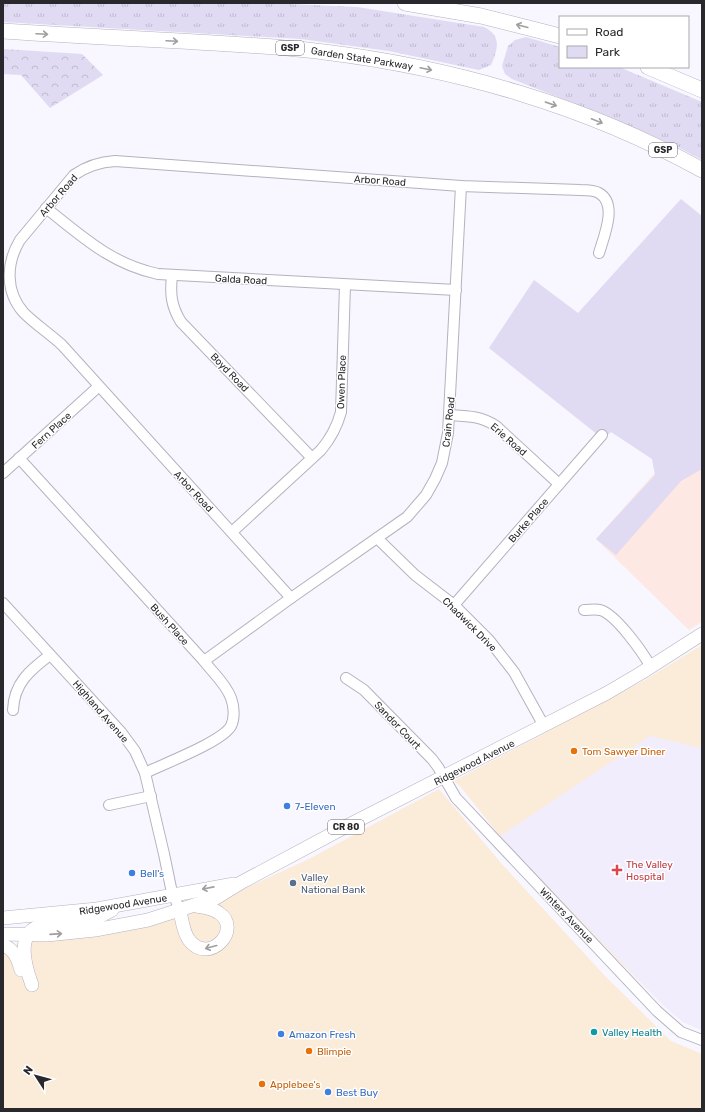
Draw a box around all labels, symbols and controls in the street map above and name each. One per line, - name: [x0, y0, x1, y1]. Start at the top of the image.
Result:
- legend: [559, 16, 689, 68]
- one-way arrow: [516, 21, 529, 29]
- text: Road: [595, 25, 623, 39]
- one-way arrow: [35, 30, 48, 37]
- one-way arrow: [165, 37, 178, 44]
- road number: GSP: [276, 41, 304, 55]
- street label: Garden State Parkway: [310, 45, 414, 73]
- text: Park: [595, 45, 621, 59]
- one-way arrow: [419, 65, 432, 73]
- one-way arrow: [544, 101, 557, 108]
- one-way arrow: [590, 118, 602, 126]
- road number: GSP: [649, 143, 677, 157]
- street label: Arbor Road: [37, 172, 80, 219]
- street label: Arbor Road: [354, 173, 406, 189]
- street label: Galda Road: [214, 273, 267, 287]
- street label: Boyd Road: [208, 351, 251, 395]
- street label: Owen Place: [335, 354, 349, 409]
- street label: Crain Road: [440, 396, 458, 448]
- street label: Fern Place: [29, 410, 74, 452]
- street label: Erie Road: [488, 421, 529, 459]
- street label: Arbor Road: [171, 469, 215, 515]
- street label: Burke Place: [506, 496, 552, 545]
- street label: Chadwick Drive: [440, 595, 499, 655]
- street label: Bush Place: [147, 601, 191, 648]
- street label: Highland Avenue: [70, 678, 131, 746]
- street label: Sandor Court: [372, 699, 423, 752]
- street label: Ridgewood Avenue: [432, 737, 517, 788]
- marker: Tom Sawyer Diner: [569, 746, 579, 756]
- place label: Tom Sawyer Diner: [582, 746, 666, 758]
- marker: 7-Eleven: [282, 801, 292, 811]
- place label: 7-Eleven: [295, 801, 335, 813]
- road number: CR 80: [328, 820, 364, 834]
- place label: The Valley Hospital: [626, 859, 673, 883]
- marker: The Valley Hospital: [611, 864, 623, 876]
- marker: Bell's: [127, 868, 137, 878]
- place label: Bell's: [140, 868, 164, 880]
- place label: Valley National Bank: [301, 872, 366, 896]
- marker: Valley National Bank: [288, 878, 298, 888]
- one-way arrow: [202, 885, 215, 893]
- street label: Winters Avenue: [537, 886, 596, 946]
- street label: Ridgewood Avenue: [78, 892, 168, 918]
- one-way arrow: [49, 931, 62, 938]
- one-way arrow: [205, 944, 218, 951]
- marker: Valley Health: [589, 1027, 599, 1037]
- place label: Valley Health: [602, 1027, 662, 1039]
- marker: Amazon Fresh: [276, 1029, 286, 1039]
- place label: Amazon Fresh: [289, 1029, 356, 1041]
- marker: Blimpie: [304, 1046, 314, 1056]
- place label: Blimpie: [317, 1046, 352, 1058]
- north arrow: [16, 1056, 56, 1096]
- text: N: [21, 1063, 36, 1077]
- marker: Applebee's: [257, 1079, 267, 1089]
- place label: Applebee's: [270, 1079, 321, 1091]
- marker: Best Buy: [323, 1087, 333, 1097]
- place label: Best Buy: [336, 1087, 378, 1099]

